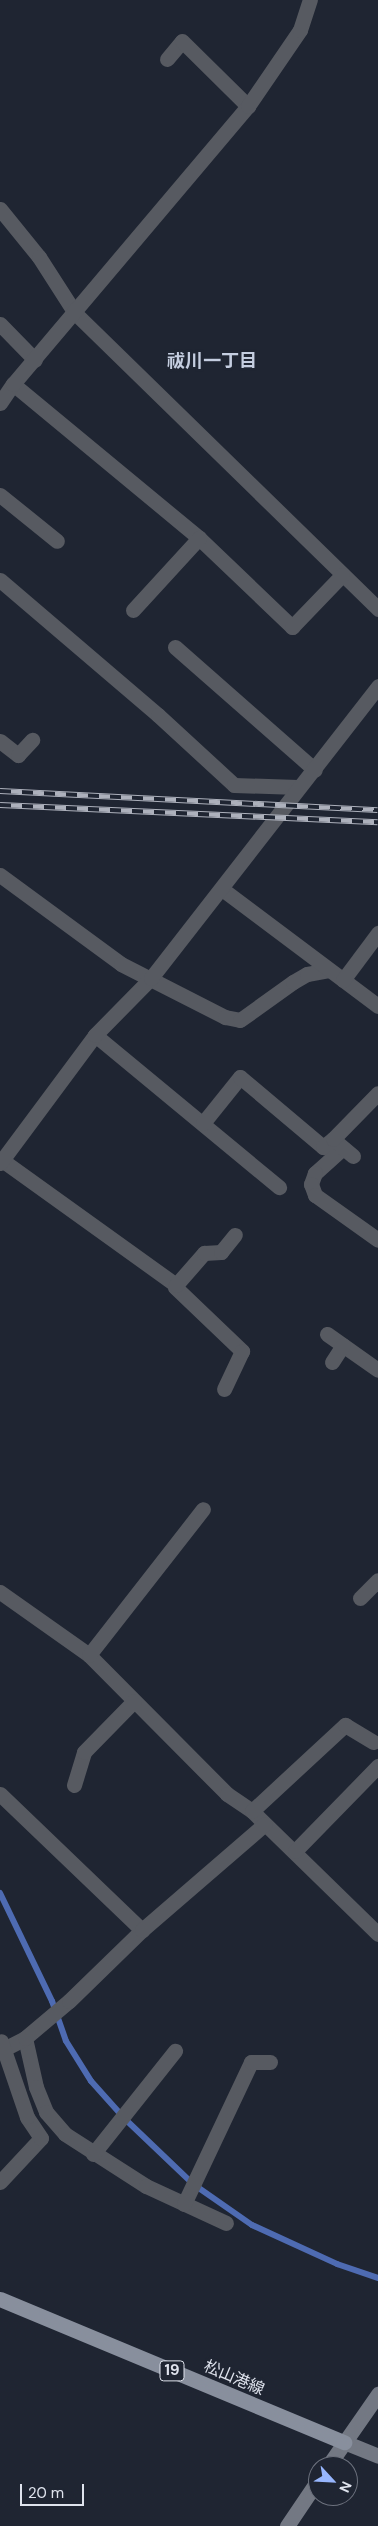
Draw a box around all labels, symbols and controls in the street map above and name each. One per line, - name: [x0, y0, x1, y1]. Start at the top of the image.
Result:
- district label: 祓川一丁目: [167, 350, 257, 372]
- street label: 松山港線: [201, 2357, 267, 2399]
- road number: 19: [160, 2358, 184, 2384]
- north arrow: [308, 2456, 358, 2506]
- scale bar: [22, 2474, 86, 2506]
- text: N: [335, 2478, 356, 2495]
- text: 20 m: [28, 2483, 64, 2503]

